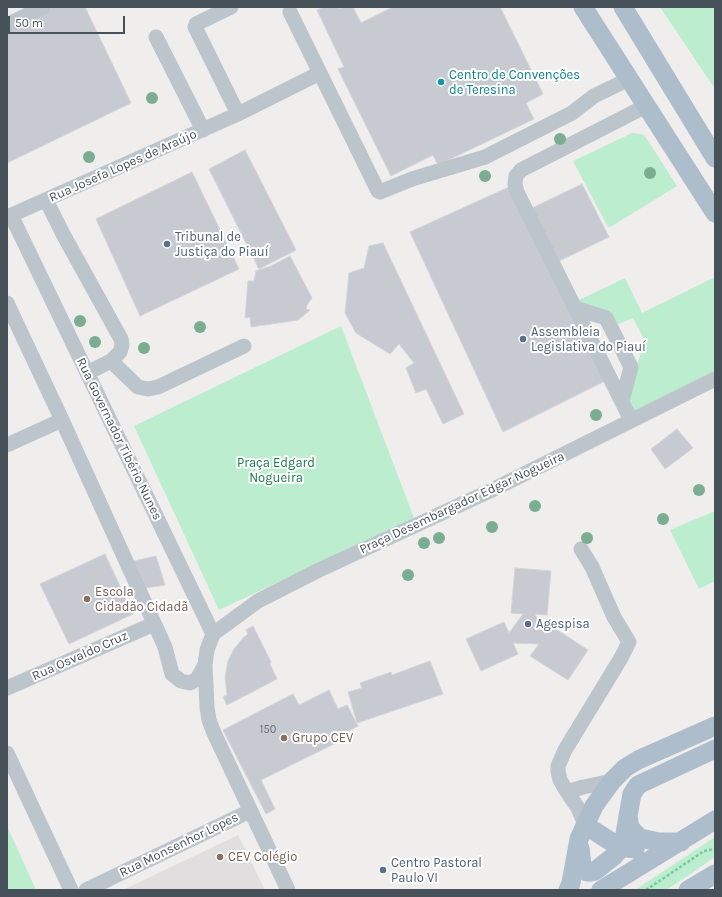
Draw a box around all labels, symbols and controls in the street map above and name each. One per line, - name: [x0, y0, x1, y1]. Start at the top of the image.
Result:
- scale bar: [10, 8, 127, 34]
- text: 50 m: [15, 16, 43, 30]
- place label: Centro de Convenções de Teresina: [449, 67, 580, 98]
- marker: Centro de Convenções de Teresina: [436, 77, 446, 87]
- street label: Rua Josefa Lopes de Araújo: [47, 126, 199, 206]
- place label: Tribunal de Justiça do Piauí: [175, 229, 269, 260]
- marker: Tribunal de Justiça do Piauí: [162, 239, 172, 249]
- place label: Assembleia Legislativa do Piauí: [531, 324, 646, 355]
- marker: Assembleia Legislativa do Piauí: [518, 334, 528, 344]
- street label: Rua Governador Tibério Nunes: [73, 355, 165, 523]
- street label: Praça Desembargador Edgar Nogueira: [357, 449, 567, 557]
- park label: Praça Edgard Nogueira: [237, 455, 315, 486]
- place label: Escola Cidadão Cidadã: [95, 584, 188, 615]
- marker: Escola Cidadão Cidadã: [82, 594, 92, 604]
- place label: Agespisa: [536, 616, 590, 632]
- marker: Agespisa: [523, 619, 533, 629]
- street label: Rua Osvaldo Cruz: [30, 628, 130, 684]
- house number: 150: [260, 723, 276, 737]
- place label: Grupo CEV: [292, 730, 353, 746]
- marker: Grupo CEV: [279, 733, 289, 743]
- street label: Rua Monsenhor Lopes: [117, 809, 241, 881]
- place label: CEV Colégio: [228, 849, 297, 865]
- marker: CEV Colégio: [215, 852, 225, 862]
- place label: Centro Pastoral Paulo VI: [391, 855, 482, 886]
- marker: Centro Pastoral Paulo VI: [378, 865, 388, 875]

